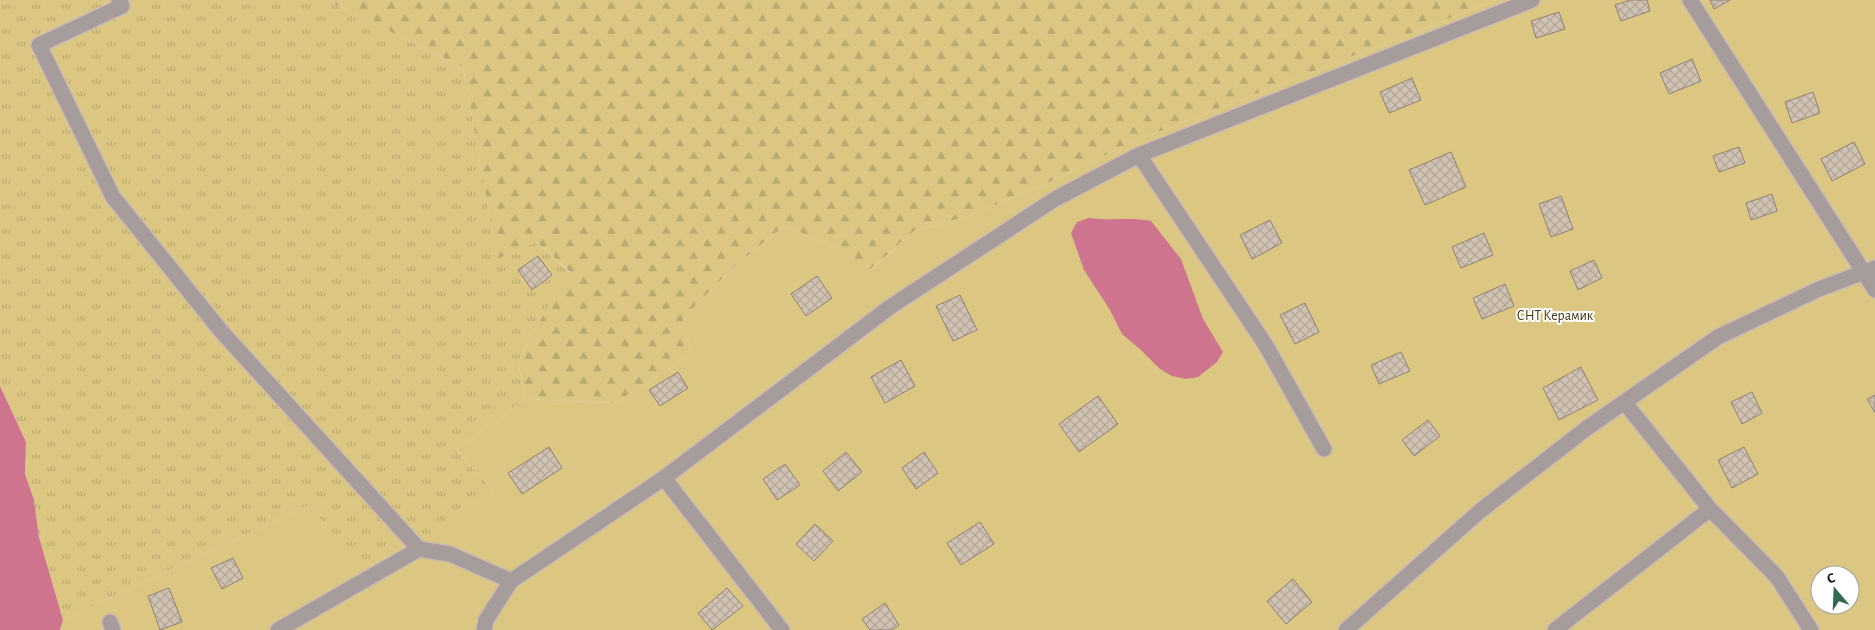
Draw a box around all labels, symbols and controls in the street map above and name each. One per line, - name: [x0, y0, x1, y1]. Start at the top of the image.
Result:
- park label: СНТ Керамик: [1517, 309, 1594, 323]
- north arrow: [1810, 565, 1860, 615]
- text: С: [1825, 571, 1837, 587]

